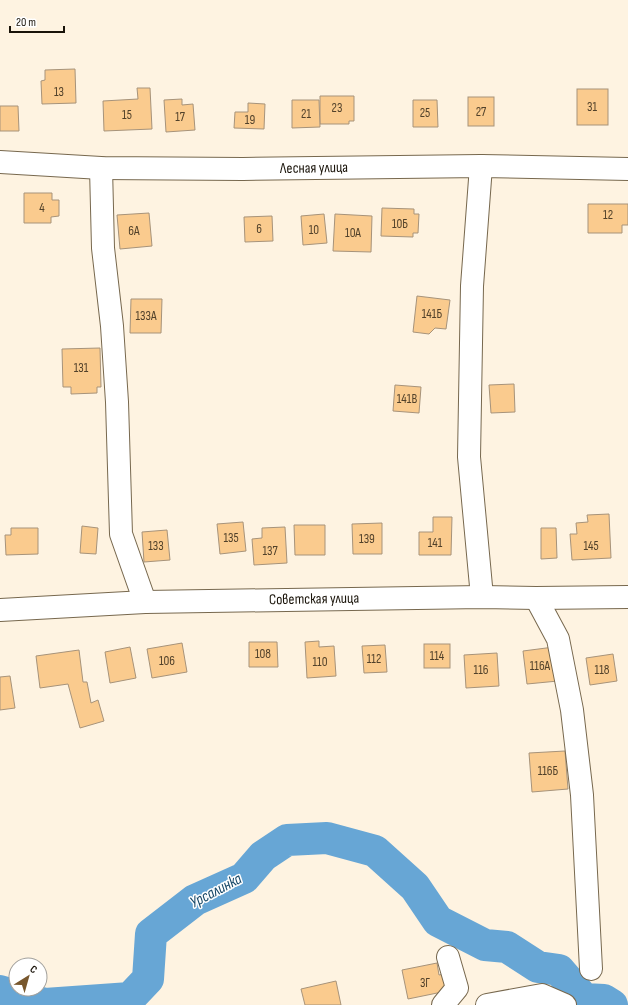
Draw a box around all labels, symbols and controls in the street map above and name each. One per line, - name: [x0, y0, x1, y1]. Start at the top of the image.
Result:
- scale bar: [10, 8, 64, 34]
- text: 20 m: [16, 15, 36, 30]
- house number: 13: [54, 84, 64, 100]
- house number: 31: [587, 99, 597, 115]
- house number: 23: [332, 100, 342, 116]
- house number: 27: [476, 104, 487, 120]
- house number: 25: [420, 105, 430, 121]
- house number: 21: [301, 106, 311, 122]
- house number: 15: [122, 107, 132, 123]
- house number: 17: [175, 109, 186, 125]
- house number: 19: [245, 112, 255, 128]
- street label: Лесная улица: [279, 158, 348, 178]
- house number: 4: [39, 200, 45, 216]
- house number: 12: [603, 207, 613, 223]
- house number: 10Б: [392, 216, 408, 232]
- house number: 6: [256, 221, 262, 237]
- house number: 10: [309, 222, 319, 238]
- house number: 6А: [128, 223, 140, 239]
- house number: 10А: [345, 225, 361, 241]
- house number: 141Б: [422, 306, 442, 322]
- house number: 133А: [135, 308, 157, 324]
- house number: 131: [74, 360, 89, 376]
- house number: 141В: [397, 391, 417, 407]
- house number: 135: [223, 530, 239, 546]
- house number: 139: [359, 531, 375, 547]
- house number: 141: [428, 535, 443, 551]
- house number: 133: [148, 538, 164, 554]
- house number: 145: [583, 538, 599, 554]
- house number: 137: [262, 543, 278, 559]
- street label: Советская улица: [269, 589, 359, 609]
- house number: 108: [255, 646, 271, 662]
- house number: 114: [430, 648, 445, 664]
- house number: 112: [367, 651, 381, 667]
- house number: 106: [159, 653, 175, 669]
- house number: 110: [313, 654, 328, 670]
- house number: 116А: [530, 658, 551, 674]
- house number: 116: [474, 662, 489, 678]
- house number: 118: [595, 662, 610, 678]
- house number: 116Б: [538, 763, 559, 779]
- water label: Урсалинка: [187, 869, 246, 913]
- north arrow: [8, 957, 48, 997]
- text: С: [28, 963, 40, 977]
- house number: 3Г: [420, 975, 430, 991]

